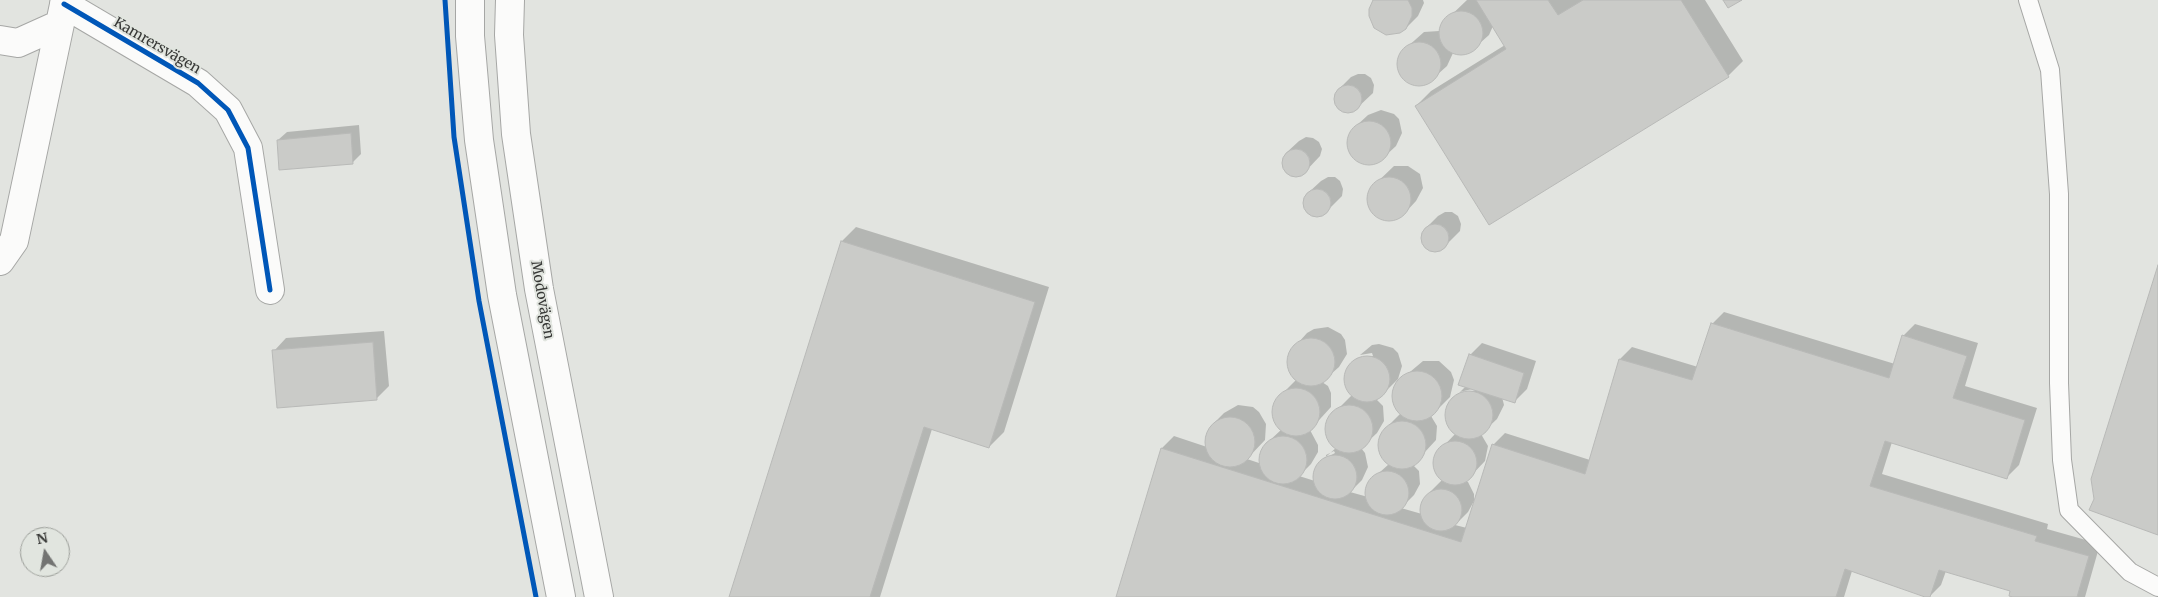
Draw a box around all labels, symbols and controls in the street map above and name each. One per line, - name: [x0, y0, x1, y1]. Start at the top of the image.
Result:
- street label: Kamrersvägen: [110, 14, 204, 78]
- street label: Modovägen: [527, 260, 557, 340]
- north arrow: [20, 527, 70, 577]
- text: N: [35, 528, 49, 548]

